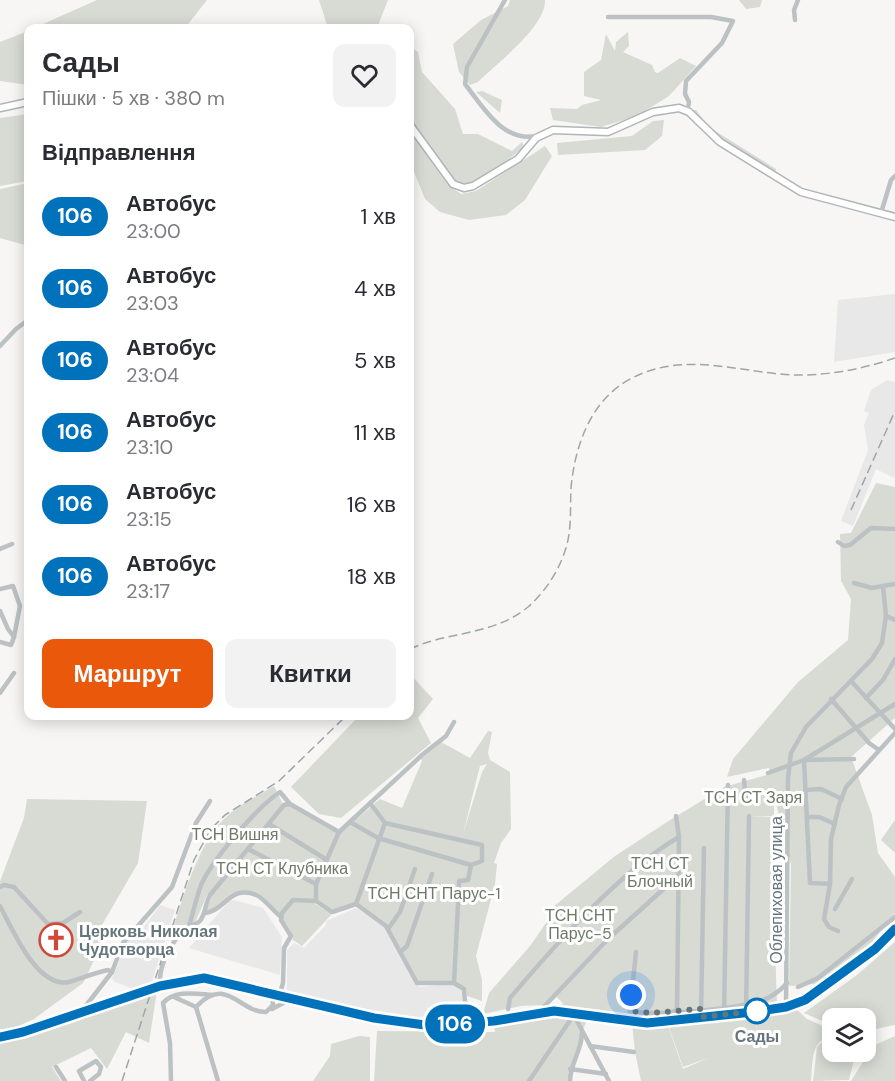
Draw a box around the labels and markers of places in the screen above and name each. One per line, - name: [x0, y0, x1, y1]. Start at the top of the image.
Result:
- place label: Церковь Николая Чудотворца: [79, 921, 218, 960]
- church icon: Церковь Николая Чудотворца: [38, 922, 74, 958]
- marker: Сады: [744, 998, 770, 1024]
- place label: Сады: [735, 1026, 779, 1047]

